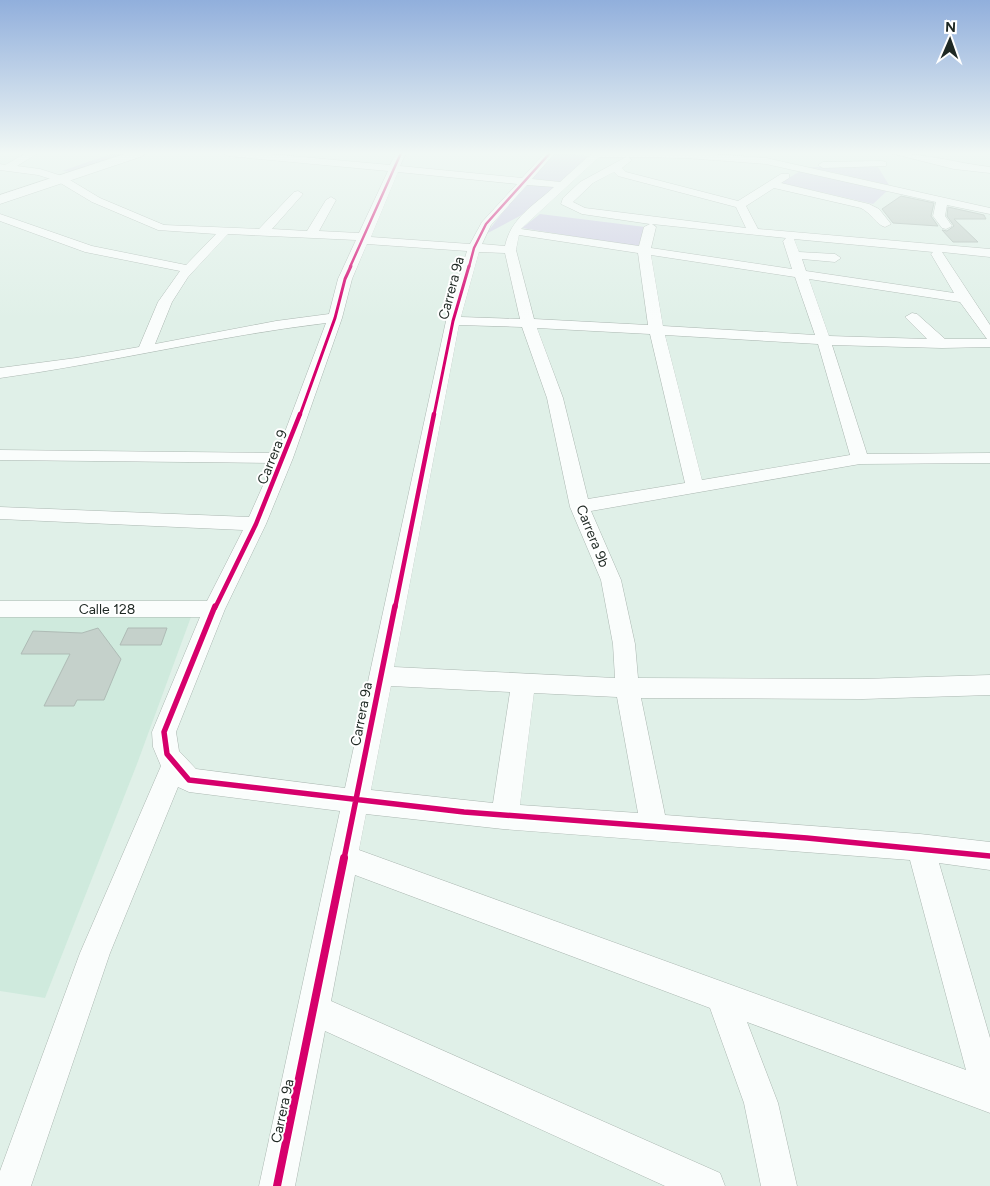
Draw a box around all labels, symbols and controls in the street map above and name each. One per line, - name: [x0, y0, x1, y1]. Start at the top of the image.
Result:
- north arrow: [925, 15, 975, 65]
- text: N: [945, 19, 956, 36]
- street label: Carrera 9a: [435, 255, 468, 322]
- street label: Carrera 9: [254, 427, 291, 487]
- street label: Carrera 9b: [572, 502, 613, 570]
- street label: Calle 128: [79, 601, 135, 618]
- street label: Carrera 9a: [347, 681, 376, 747]
- street label: Carrera 9a: [267, 1078, 298, 1145]

